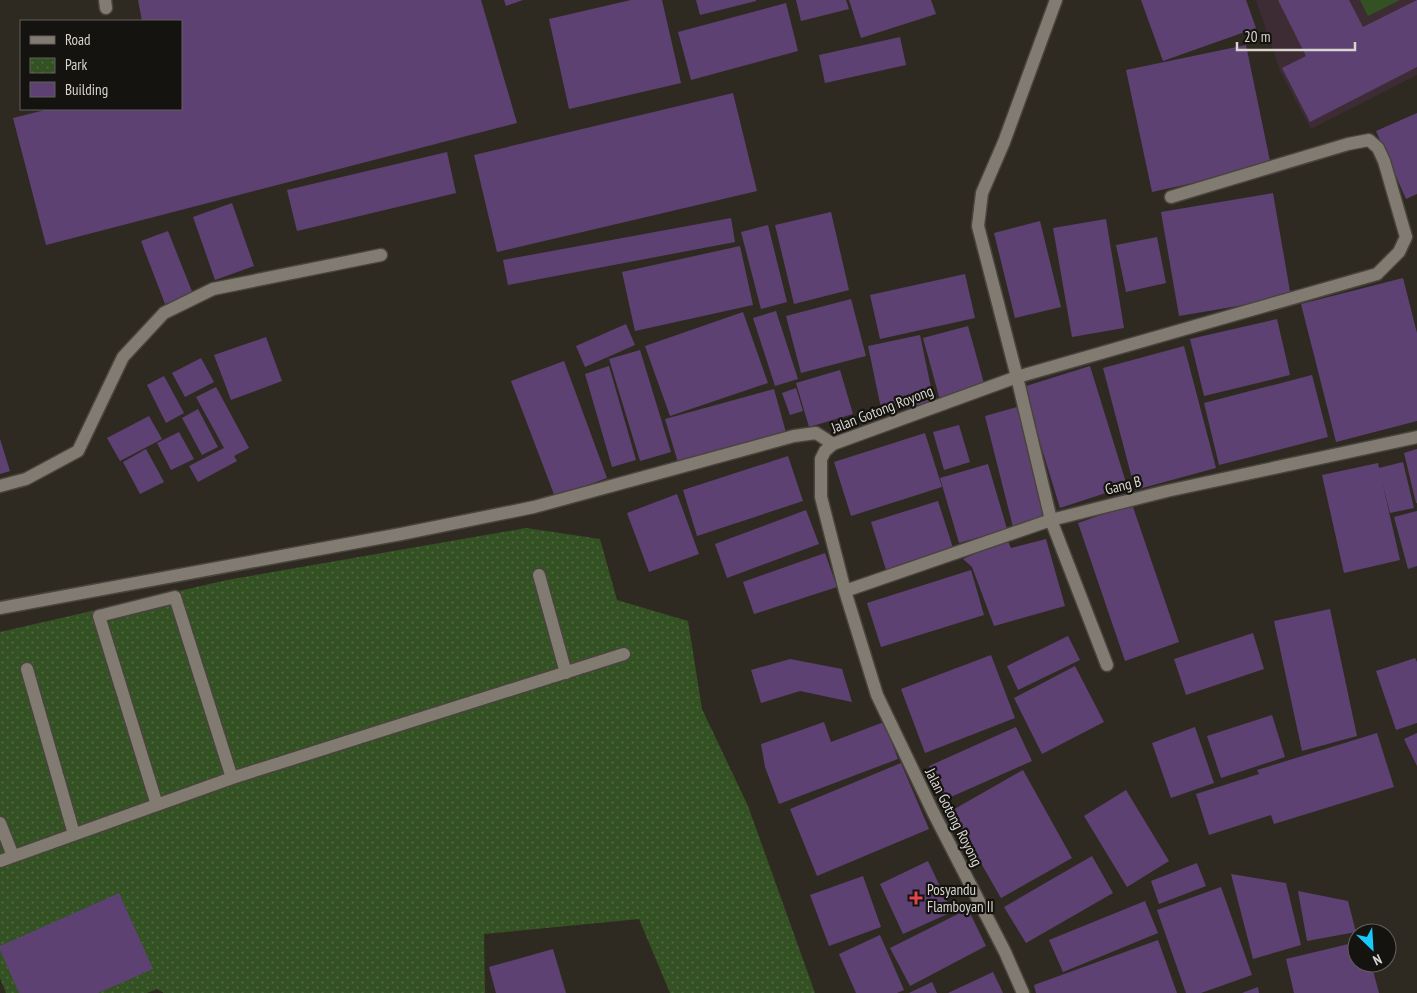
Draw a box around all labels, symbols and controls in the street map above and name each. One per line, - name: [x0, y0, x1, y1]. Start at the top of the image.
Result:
- legend: [20, 20, 182, 110]
- scale bar: [1237, 20, 1354, 52]
- text: 20 m: [1244, 27, 1270, 46]
- text: Road: [65, 30, 91, 49]
- text: Park: [65, 55, 87, 74]
- text: Building: [65, 80, 108, 99]
- street label: Jalan Gotong Royong: [827, 381, 936, 438]
- street label: Gang B: [1103, 471, 1143, 499]
- street label: Jalan Gotong Royong: [921, 764, 987, 869]
- place label: Posyandu Flamboyan II: [927, 880, 994, 916]
- marker: Posyandu Flamboyan II: [909, 891, 923, 905]
- north arrow: [1347, 923, 1397, 973]
- text: N: [1370, 950, 1385, 970]

